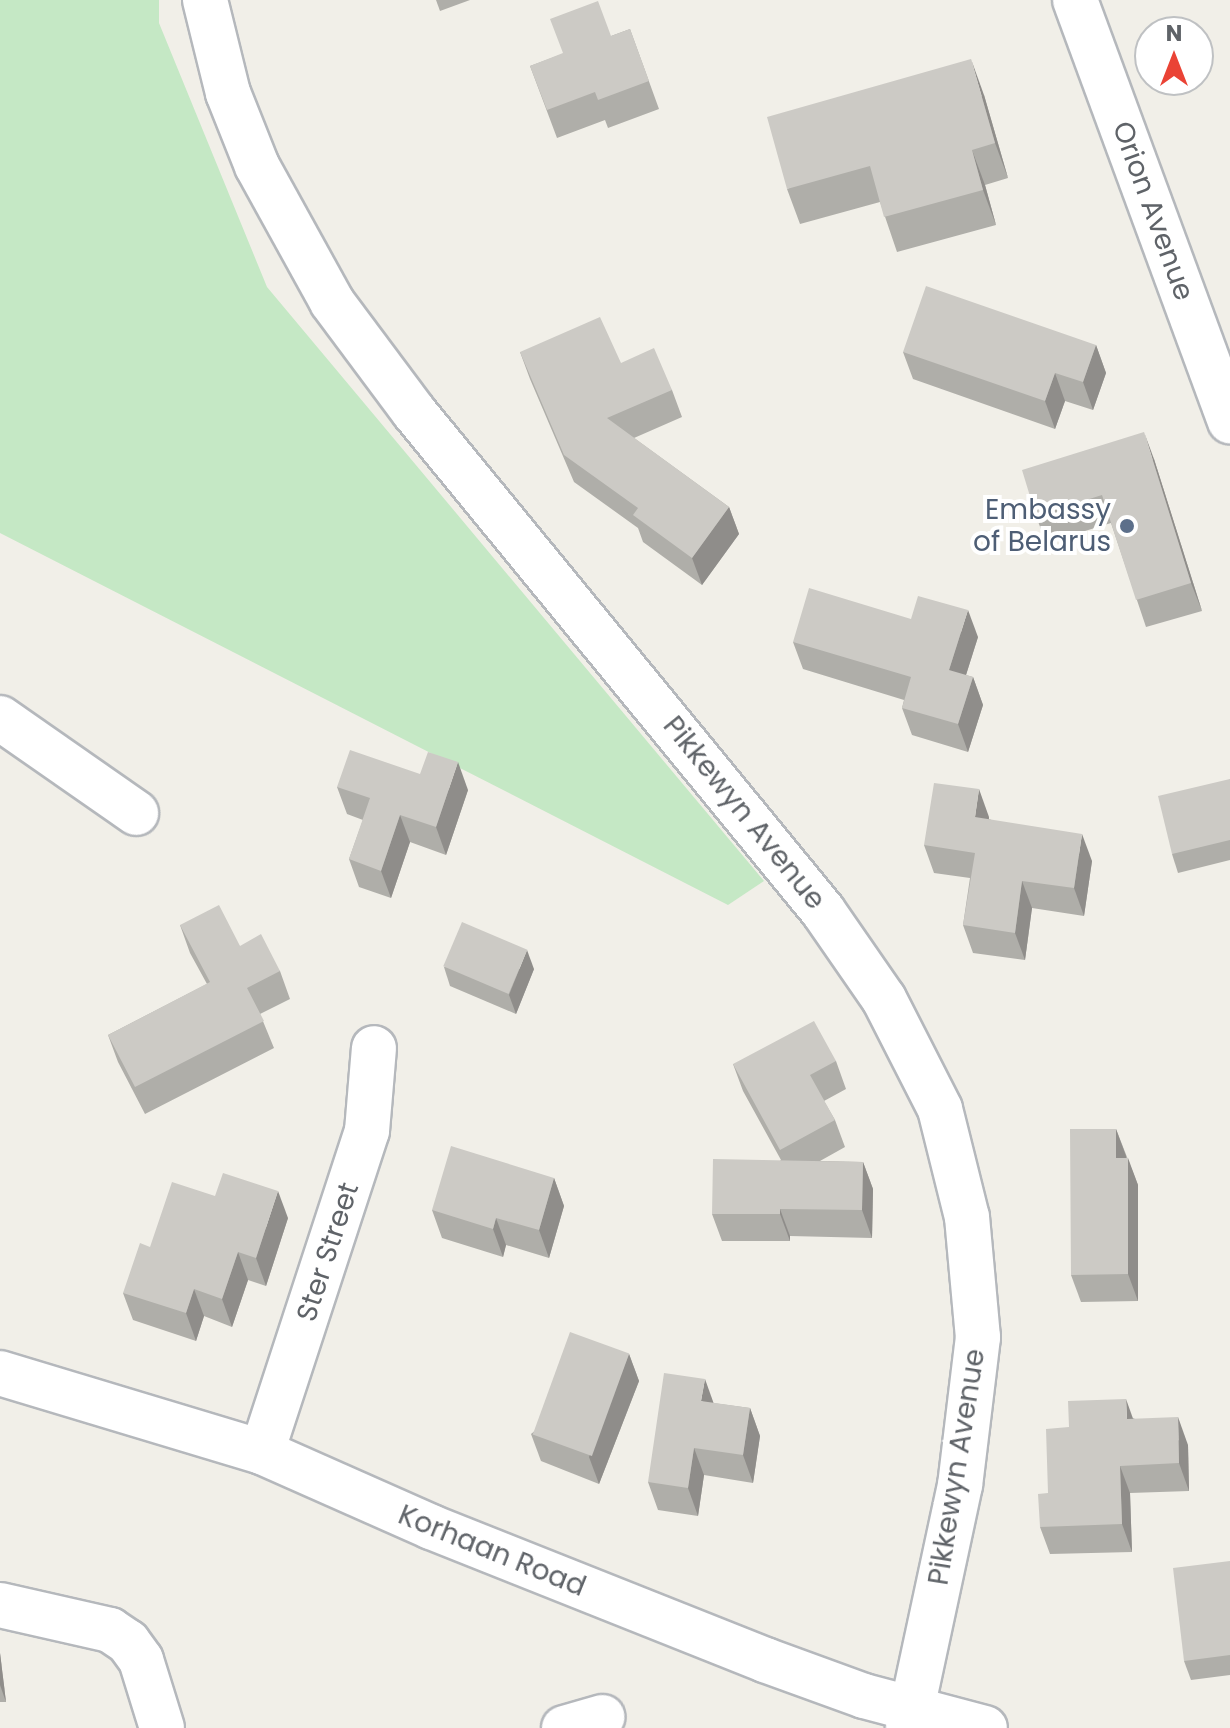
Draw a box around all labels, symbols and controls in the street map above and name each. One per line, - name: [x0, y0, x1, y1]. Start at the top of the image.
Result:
- north arrow: [1134, 16, 1214, 96]
- text: N: [1166, 18, 1182, 49]
- street label: Orion Avenue: [1105, 117, 1201, 305]
- place label: Embassy of Belarus: [973, 493, 1111, 559]
- marker: Embassy of Belarus: [1118, 517, 1136, 535]
- street label: Pikkewyn Avenue: [656, 710, 832, 916]
- street label: Ster Street: [290, 1178, 366, 1326]
- street label: Pikkewyn Avenue: [922, 1347, 992, 1587]
- street label: Korhaan Road: [393, 1498, 591, 1604]

